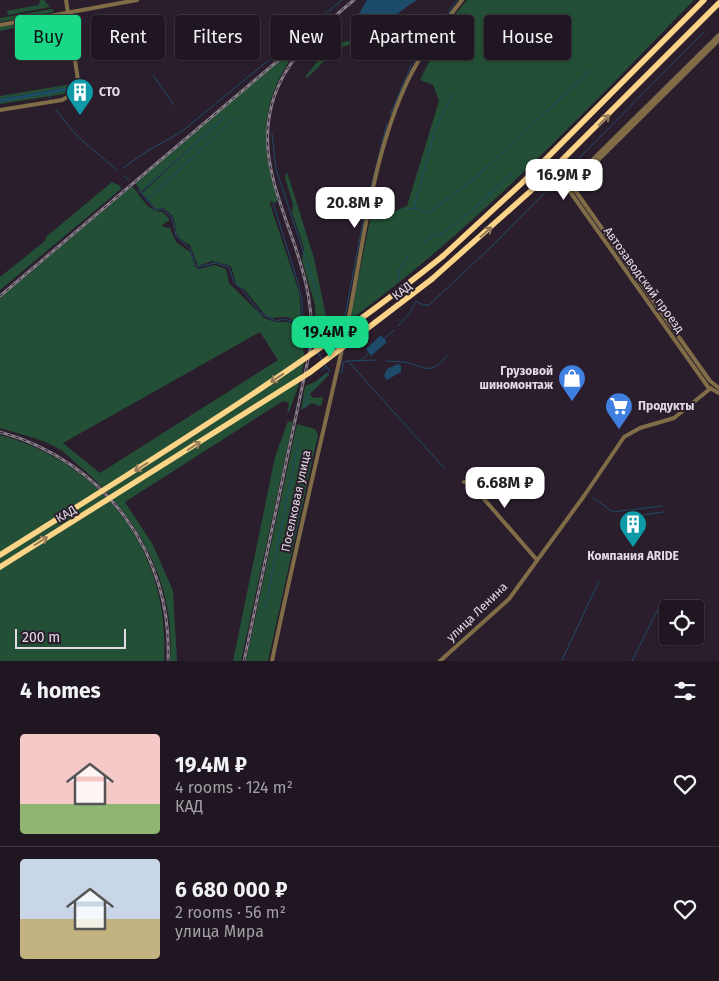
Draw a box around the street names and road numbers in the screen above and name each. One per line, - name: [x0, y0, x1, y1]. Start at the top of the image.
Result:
- street label: Автозаводский проезд: [601, 224, 687, 336]
- street label: КАД: [389, 279, 415, 303]
- street label: Поселковая улица: [278, 449, 314, 553]
- street label: КАД: [53, 502, 79, 526]
- street label: улица Ленина: [444, 580, 510, 644]

